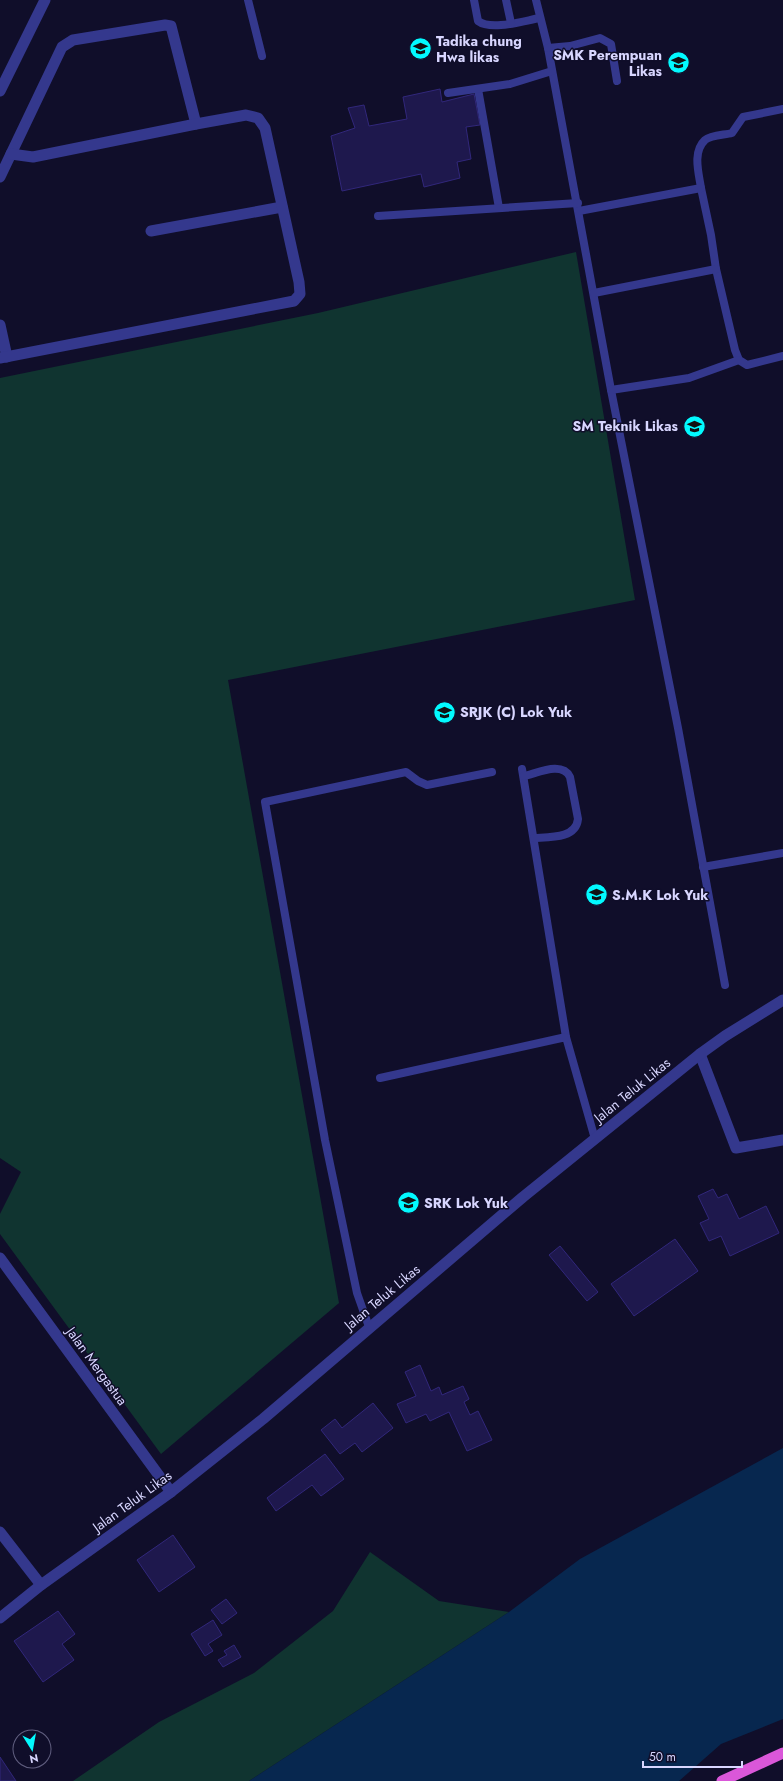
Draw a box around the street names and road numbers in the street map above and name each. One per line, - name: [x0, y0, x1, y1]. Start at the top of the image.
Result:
- street label: Jalan Teluk Likas: [588, 1053, 675, 1128]
- street label: Jalan Teluk Likas: [338, 1259, 424, 1336]
- street label: Jalan Mergastua: [61, 1321, 132, 1409]
- street label: Jalan Teluk Likas: [87, 1465, 176, 1538]

